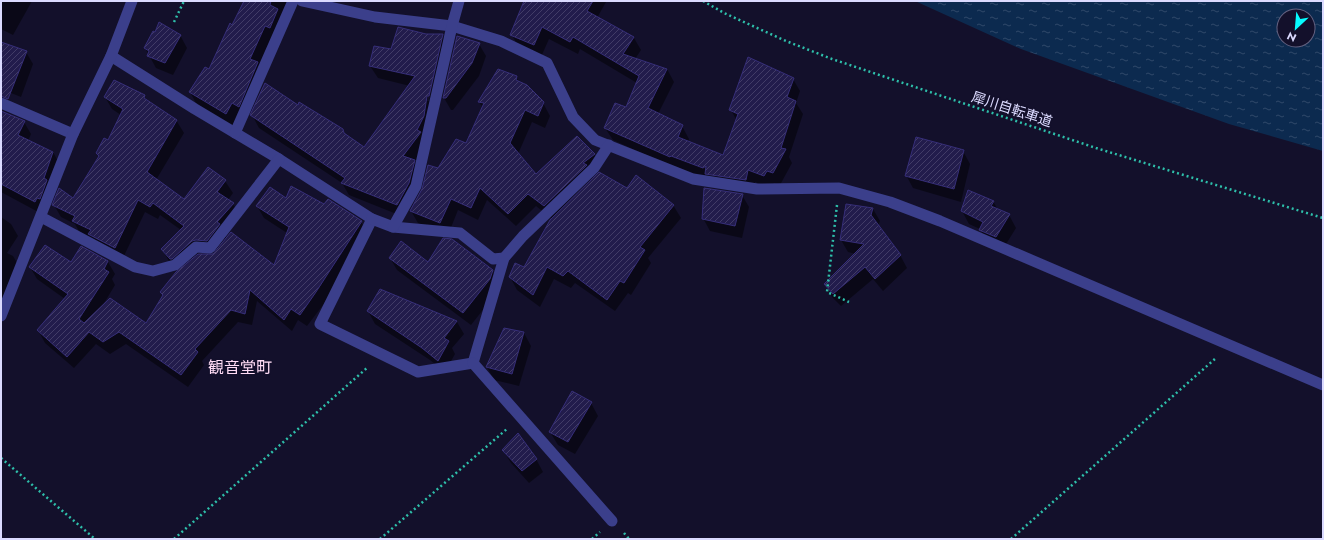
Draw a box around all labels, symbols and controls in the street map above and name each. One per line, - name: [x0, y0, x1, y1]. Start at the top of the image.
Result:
- north arrow: [1276, 8, 1316, 48]
- text: N: [1284, 28, 1299, 46]
- street label: 犀川自転車道: [969, 87, 1055, 131]
- district label: 観音堂町: [208, 356, 272, 379]

